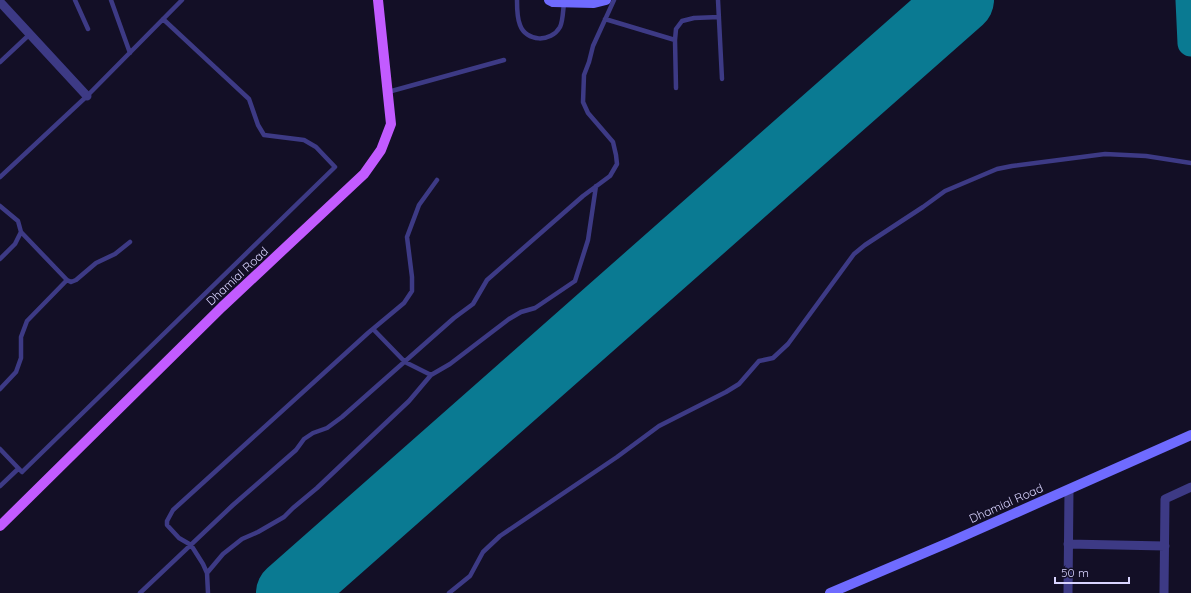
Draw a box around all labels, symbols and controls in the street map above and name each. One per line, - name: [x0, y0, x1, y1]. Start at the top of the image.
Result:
- street label: Dhamial Road: [203, 243, 271, 309]
- street label: Dhamial Road: [967, 480, 1045, 526]
- scale bar: [1055, 559, 1129, 585]
- text: 50 m: [1061, 565, 1089, 580]

